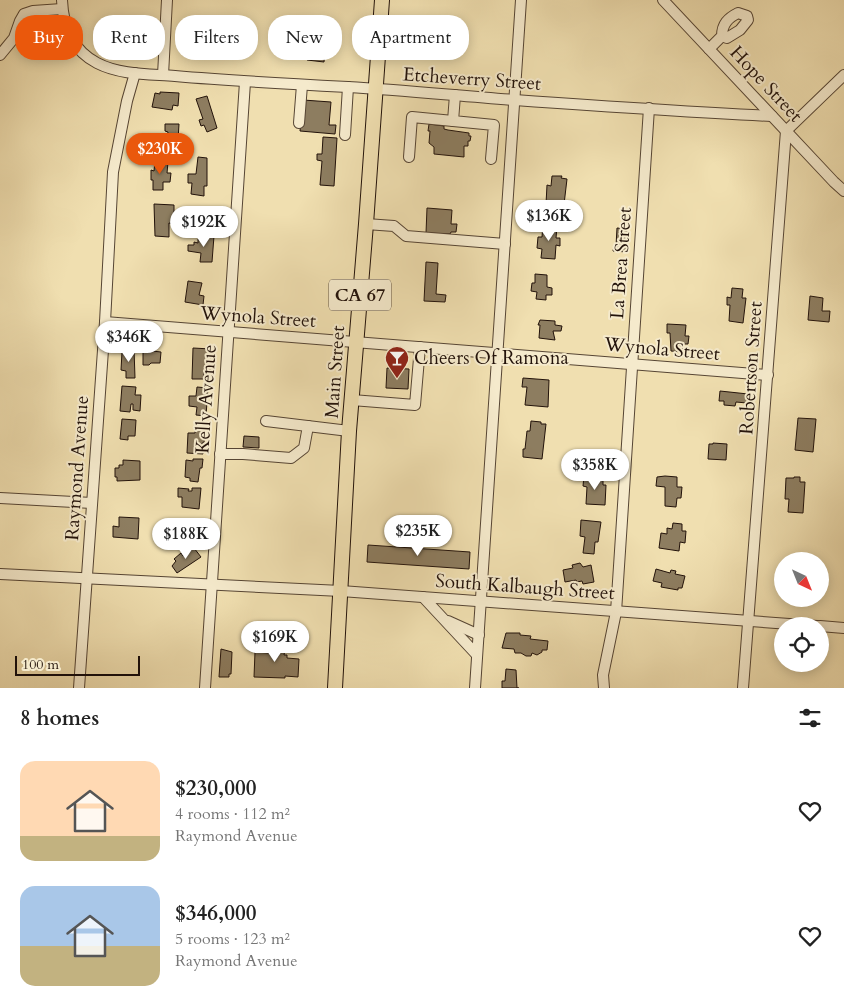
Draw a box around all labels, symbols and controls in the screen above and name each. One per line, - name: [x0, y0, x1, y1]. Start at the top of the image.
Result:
- chip: Buy: [15, 15, 83, 60]
- chip: Rent: [93, 15, 165, 60]
- chip: Filters: [175, 15, 258, 60]
- chip: New: [268, 15, 342, 60]
- chip: Apartment: [352, 15, 469, 60]
- street label: Hope Street: [724, 40, 808, 128]
- street label: Etcheverry Street: [402, 61, 542, 97]
- pin: $230K: [125, 132, 195, 175]
- text: $230K: [137, 138, 183, 160]
- pin: $136K: [514, 200, 584, 242]
- text: $136K: [526, 205, 572, 227]
- pin: $192K: [169, 206, 239, 248]
- street label: La Brea Street: [604, 206, 638, 320]
- text: $192K: [181, 211, 227, 233]
- road number: CA 67: [329, 280, 391, 310]
- street label: Wynola Street: [198, 300, 317, 334]
- street label: Robertson Street: [733, 301, 769, 435]
- pin: $346K: [94, 320, 164, 363]
- street label: Main Street: [319, 325, 351, 419]
- text: $346K: [106, 326, 152, 348]
- street label: Wynola Street: [602, 331, 721, 367]
- street label: Kelly Avenue: [189, 344, 223, 454]
- bar icon: Cheers Of Ramona: [384, 345, 410, 379]
- place label: Cheers Of Ramona: [414, 345, 569, 371]
- street label: Raymond Avenue: [59, 395, 95, 541]
- pin: $358K: [560, 448, 630, 491]
- text: $358K: [572, 454, 618, 476]
- pin: $235K: [383, 514, 453, 557]
- pin: $188K: [151, 518, 221, 560]
- text: $235K: [395, 520, 441, 542]
- text: $188K: [163, 523, 209, 545]
- north arrow: [774, 552, 829, 608]
- map controls: [774, 552, 829, 672]
- street label: South Kalbaugh Street: [434, 568, 616, 606]
- button: locate: [774, 617, 829, 672]
- pin: $169K: [240, 620, 310, 663]
- text: $169K: [252, 626, 298, 648]
- scale bar: [15, 653, 140, 676]
- text: 100 m: [22, 655, 59, 674]
- text: 8 homes: [20, 704, 99, 733]
- icon: filters: [796, 704, 824, 732]
- text: $230,000: [175, 774, 256, 803]
- icon: home: [60, 781, 120, 841]
- icon: heart: [796, 797, 824, 825]
- text: 4 rooms · 112 m²: [175, 803, 290, 825]
- text: Raymond Avenue: [175, 825, 297, 847]
- text: $346,000: [175, 899, 256, 928]
- icon: home: [60, 906, 120, 966]
- icon: heart: [796, 922, 824, 950]
- text: 5 rooms · 123 m²: [175, 928, 290, 950]
- text: Raymond Avenue: [175, 950, 297, 972]

